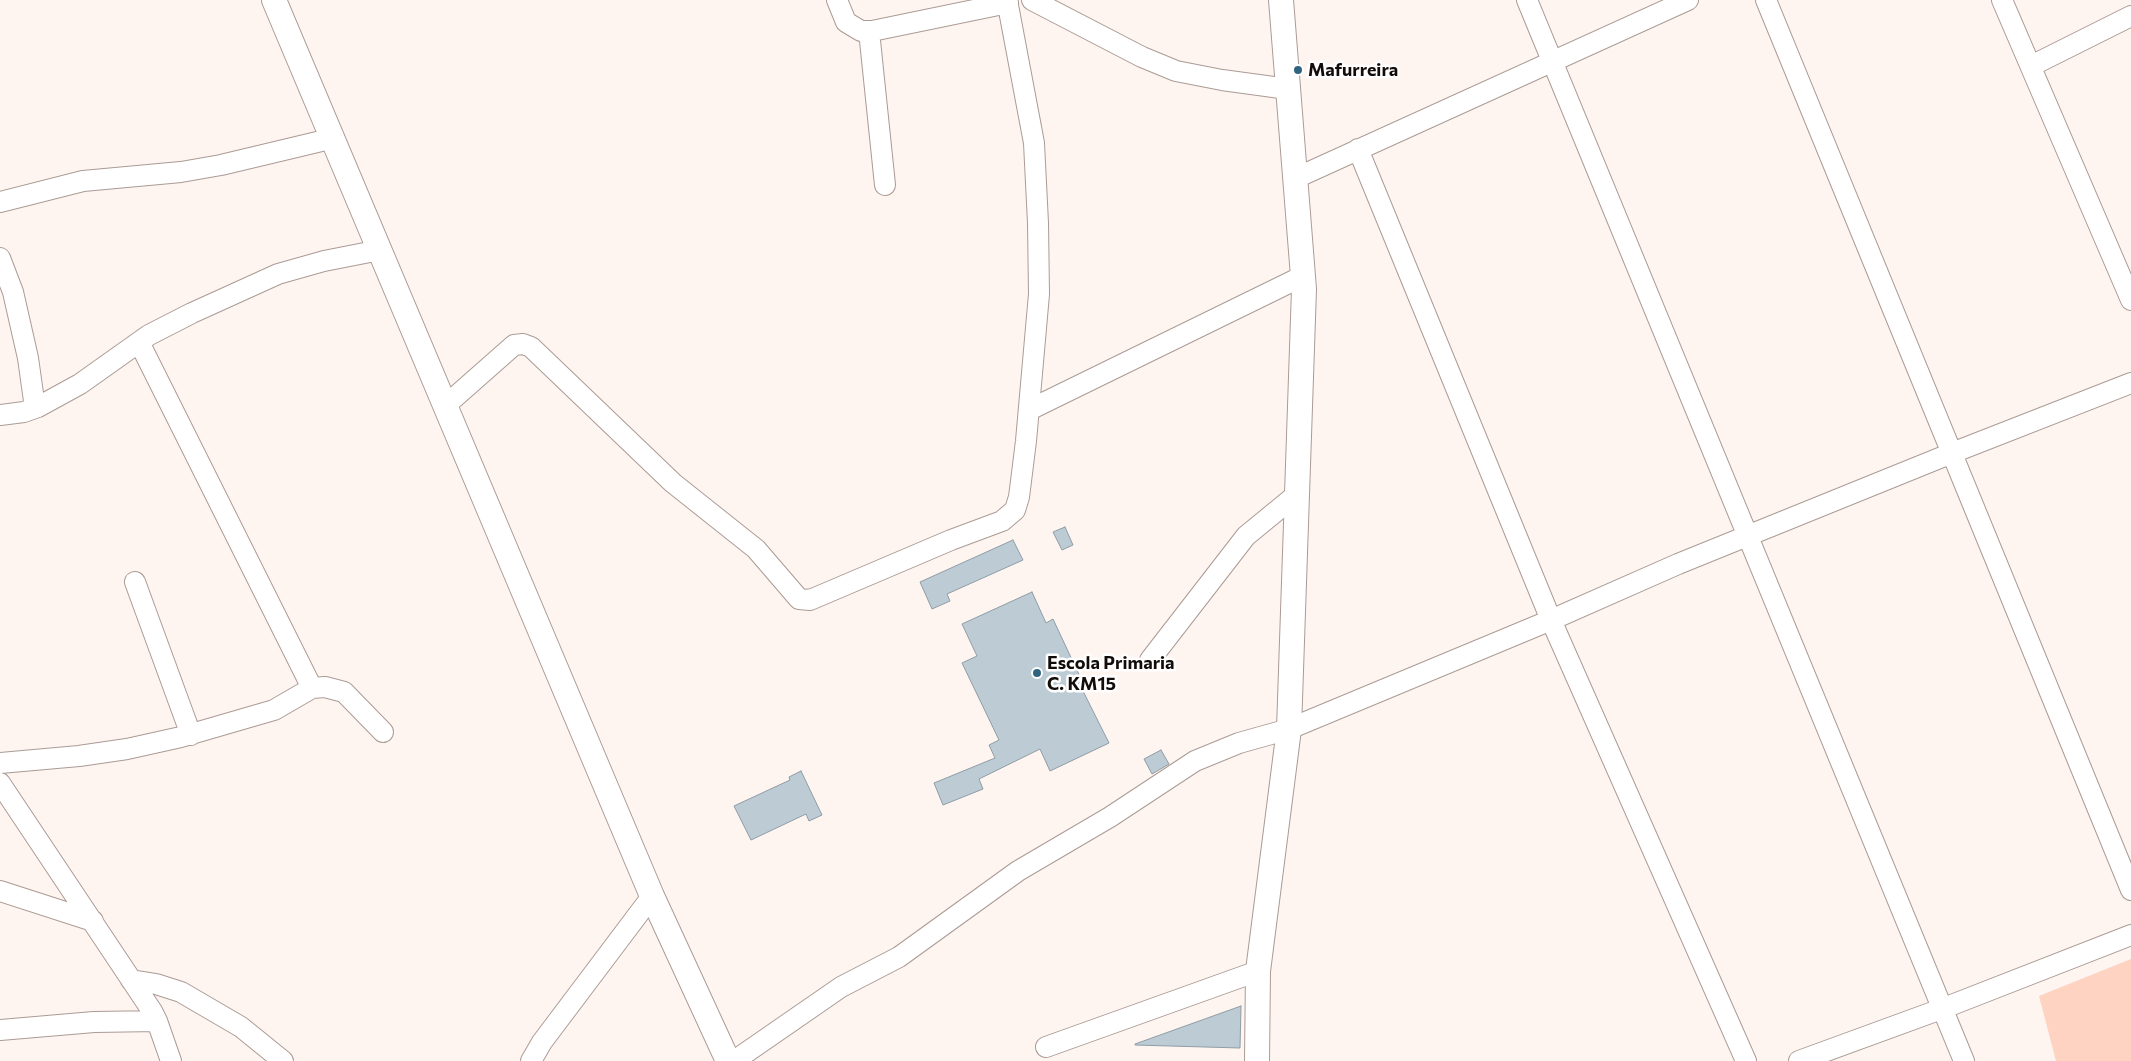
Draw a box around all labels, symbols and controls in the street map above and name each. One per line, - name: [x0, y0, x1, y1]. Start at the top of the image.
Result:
- place label: Mafurreira: [1308, 59, 1398, 81]
- marker: Mafurreira: [1292, 64, 1304, 76]
- place label: Escola Primaria C. KM15: [1047, 652, 1175, 694]
- marker: Escola Primaria C. KM15: [1031, 667, 1043, 679]

